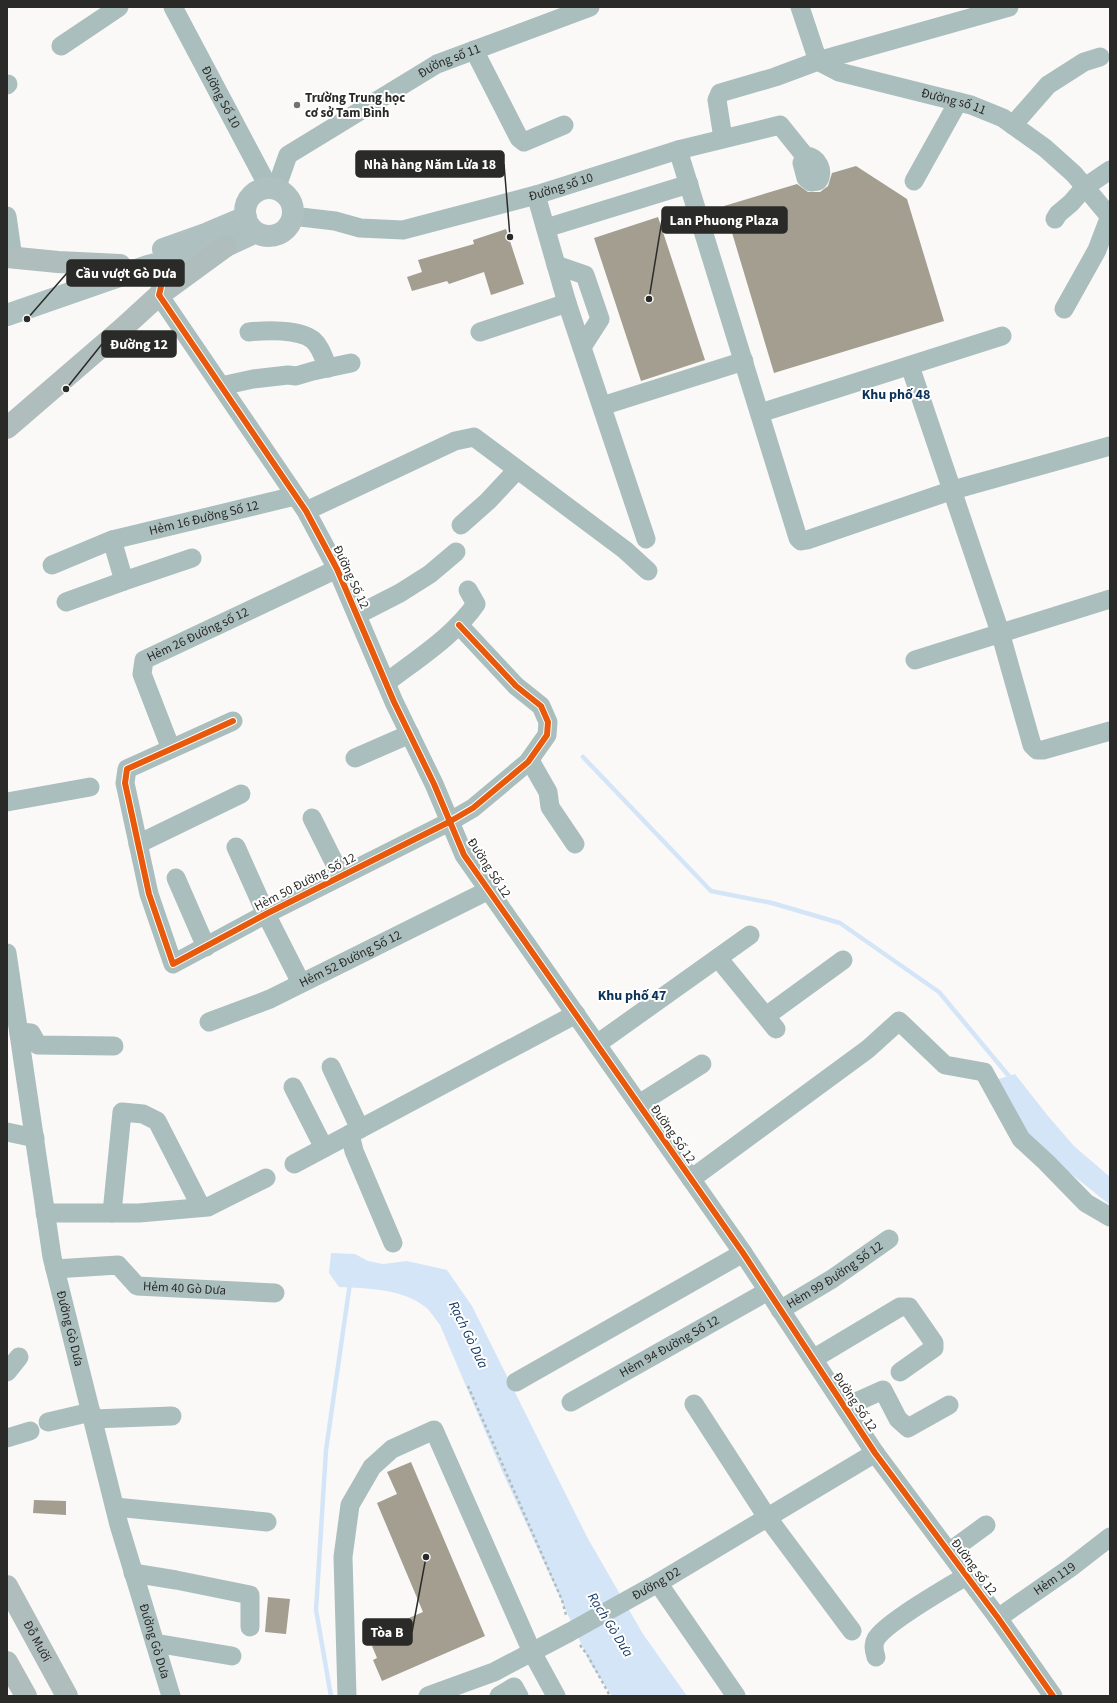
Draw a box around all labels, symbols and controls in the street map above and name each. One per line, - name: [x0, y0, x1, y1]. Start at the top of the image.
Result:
- street label: Đường số 11: [414, 40, 483, 83]
- street label: Đường Số 10: [197, 63, 245, 131]
- street label: Đường số 11: [919, 84, 989, 119]
- place label: Trường Trung học cơ sở Tam Bình: [305, 89, 405, 122]
- marker: Trường Trung học cơ sở Tam Bình: [292, 100, 302, 110]
- callout: Nhà hàng Năm Lửa 18: [356, 151, 504, 177]
- text: Nhà hàng Năm Lửa 18: [364, 155, 496, 175]
- street label: Đường số 10: [527, 168, 595, 206]
- callout: Lan Phuong Plaza: [662, 207, 787, 233]
- text: Lan Phuong Plaza: [669, 211, 779, 231]
- callout: Cầu vượt Gò Dưa: [67, 260, 184, 286]
- text: Cầu vượt Gò Dưa: [75, 264, 177, 284]
- callout: Đường 12: [102, 331, 176, 357]
- text: Đường 12: [110, 335, 168, 355]
- district label: Khu phố 48: [862, 385, 930, 405]
- street label: Hẻm 16 Đường Số 12: [147, 496, 260, 540]
- street label: Đường Số 12: [328, 542, 374, 612]
- street label: Hẻm 26 Đường số 12: [144, 603, 252, 666]
- street label: Đường Số 12: [463, 835, 515, 901]
- street label: Hẻm 50 Đường Số 12: [251, 849, 359, 915]
- street label: Hẻm 52 Đường Số 12: [296, 926, 405, 992]
- district label: Khu phố 47: [598, 986, 666, 1006]
- street label: Đường Số 12: [646, 1101, 700, 1167]
- street label: Hẻm 99 Đường Số 12: [783, 1237, 887, 1313]
- street label: Hẻm 40 Gò Dưa: [143, 1277, 226, 1300]
- street label: Đường Gò Dưa: [52, 1289, 88, 1368]
- water label: Rạch Gò Dưa: [443, 1298, 493, 1373]
- street label: Hẻm 94 Đường Số 12: [616, 1311, 723, 1382]
- street label: Đường Số 12: [828, 1369, 882, 1435]
- street label: Đường số 12: [947, 1535, 1001, 1599]
- street label: Hẻm 119: [1030, 1558, 1080, 1600]
- street label: Đường D2: [629, 1563, 684, 1605]
- water label: Rạch Gò Dưa: [582, 1589, 638, 1662]
- street label: Đường Gò Dưa: [134, 1601, 174, 1681]
- street label: Đỗ Mười: [19, 1617, 56, 1665]
- callout: Tòa B: [363, 1619, 412, 1645]
- text: Tòa B: [371, 1623, 404, 1643]

